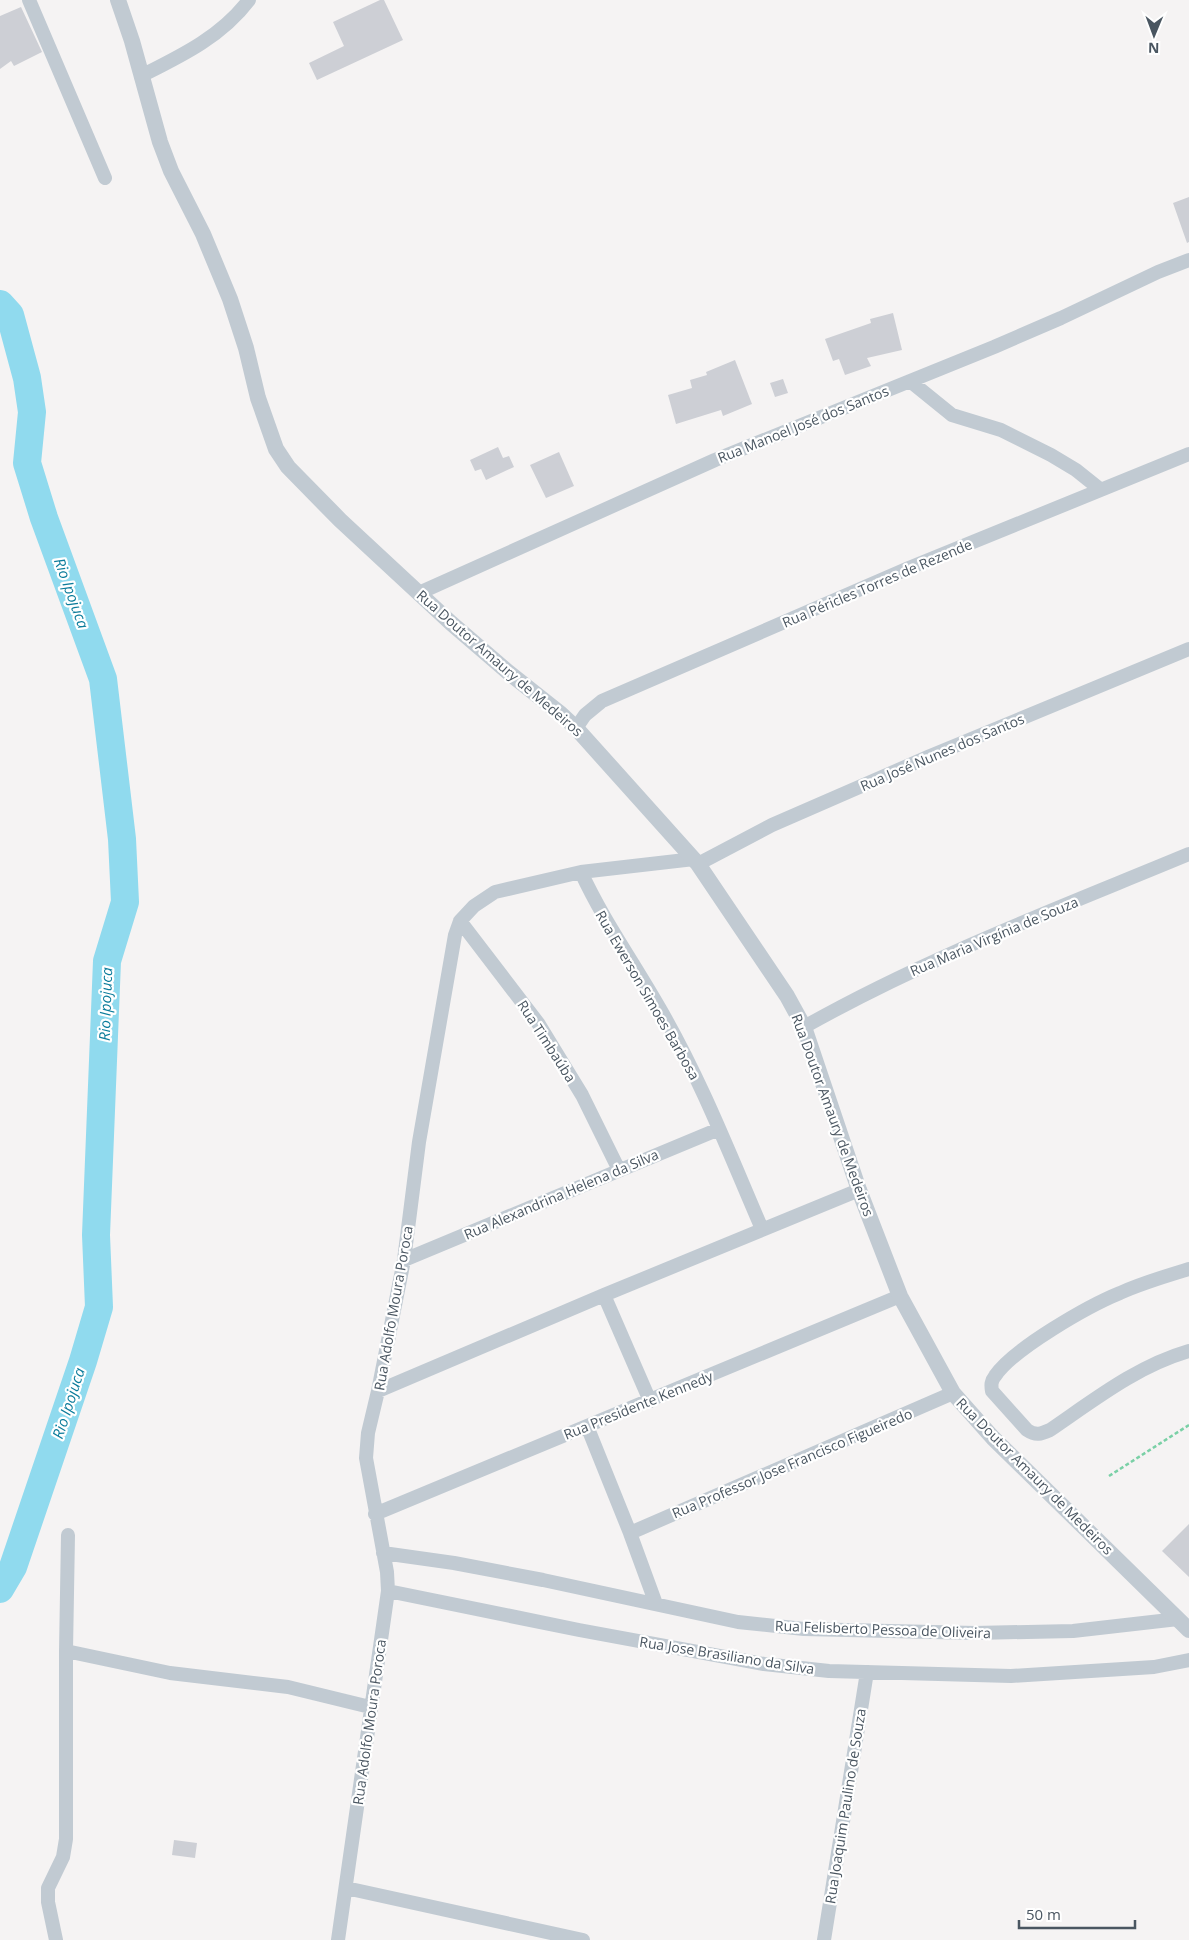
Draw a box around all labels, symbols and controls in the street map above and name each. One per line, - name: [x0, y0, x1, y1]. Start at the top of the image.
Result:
- north arrow: [1129, 10, 1179, 60]
- text: N: [1148, 39, 1160, 58]
- street label: Rua Manoel José dos Santos: [715, 381, 892, 467]
- street label: Rua Péricles Torres de Rezende: [779, 534, 975, 632]
- water label: Rio Ipojuca: [50, 555, 94, 631]
- street label: Rua Doutor Amaury de Medeiros: [413, 585, 587, 741]
- street label: Rua José Nunes dos Santos: [857, 709, 1027, 795]
- street label: Rua Maria Virgínia de Souza: [907, 892, 1081, 980]
- street label: Rua Ewerson Simoes Barbosa: [592, 907, 704, 1083]
- water label: Rio Ipojuca: [94, 966, 116, 1041]
- street label: Rua Timbaúba: [513, 996, 581, 1086]
- street label: Rua Doutor Amaury de Medeiros: [787, 1011, 879, 1219]
- street label: Rua Alexandrina Helena da Silva: [461, 1144, 661, 1244]
- street label: Rua Adolfo Moura Poroca: [369, 1224, 417, 1392]
- water label: Rio Ipojuca: [47, 1364, 89, 1441]
- street label: Rua Presidente Kennedy: [561, 1366, 716, 1444]
- street label: Rua Doutor Amaury de Medeiros: [952, 1393, 1118, 1559]
- street label: Rua Professor Jose Francisco Figueiredo: [669, 1404, 915, 1522]
- street label: Rua Felisberto Pessoa de Oliveira: [775, 1616, 991, 1642]
- street label: Rua Jose Brasiliano da Silva: [638, 1632, 816, 1678]
- street label: Rua Adolfo Moura Poroca: [348, 1638, 390, 1806]
- street label: Rua Joaquim Paulino de Souza: [820, 1707, 870, 1905]
- scale bar: [1019, 1898, 1135, 1930]
- text: 50 m: [1026, 1904, 1061, 1924]

